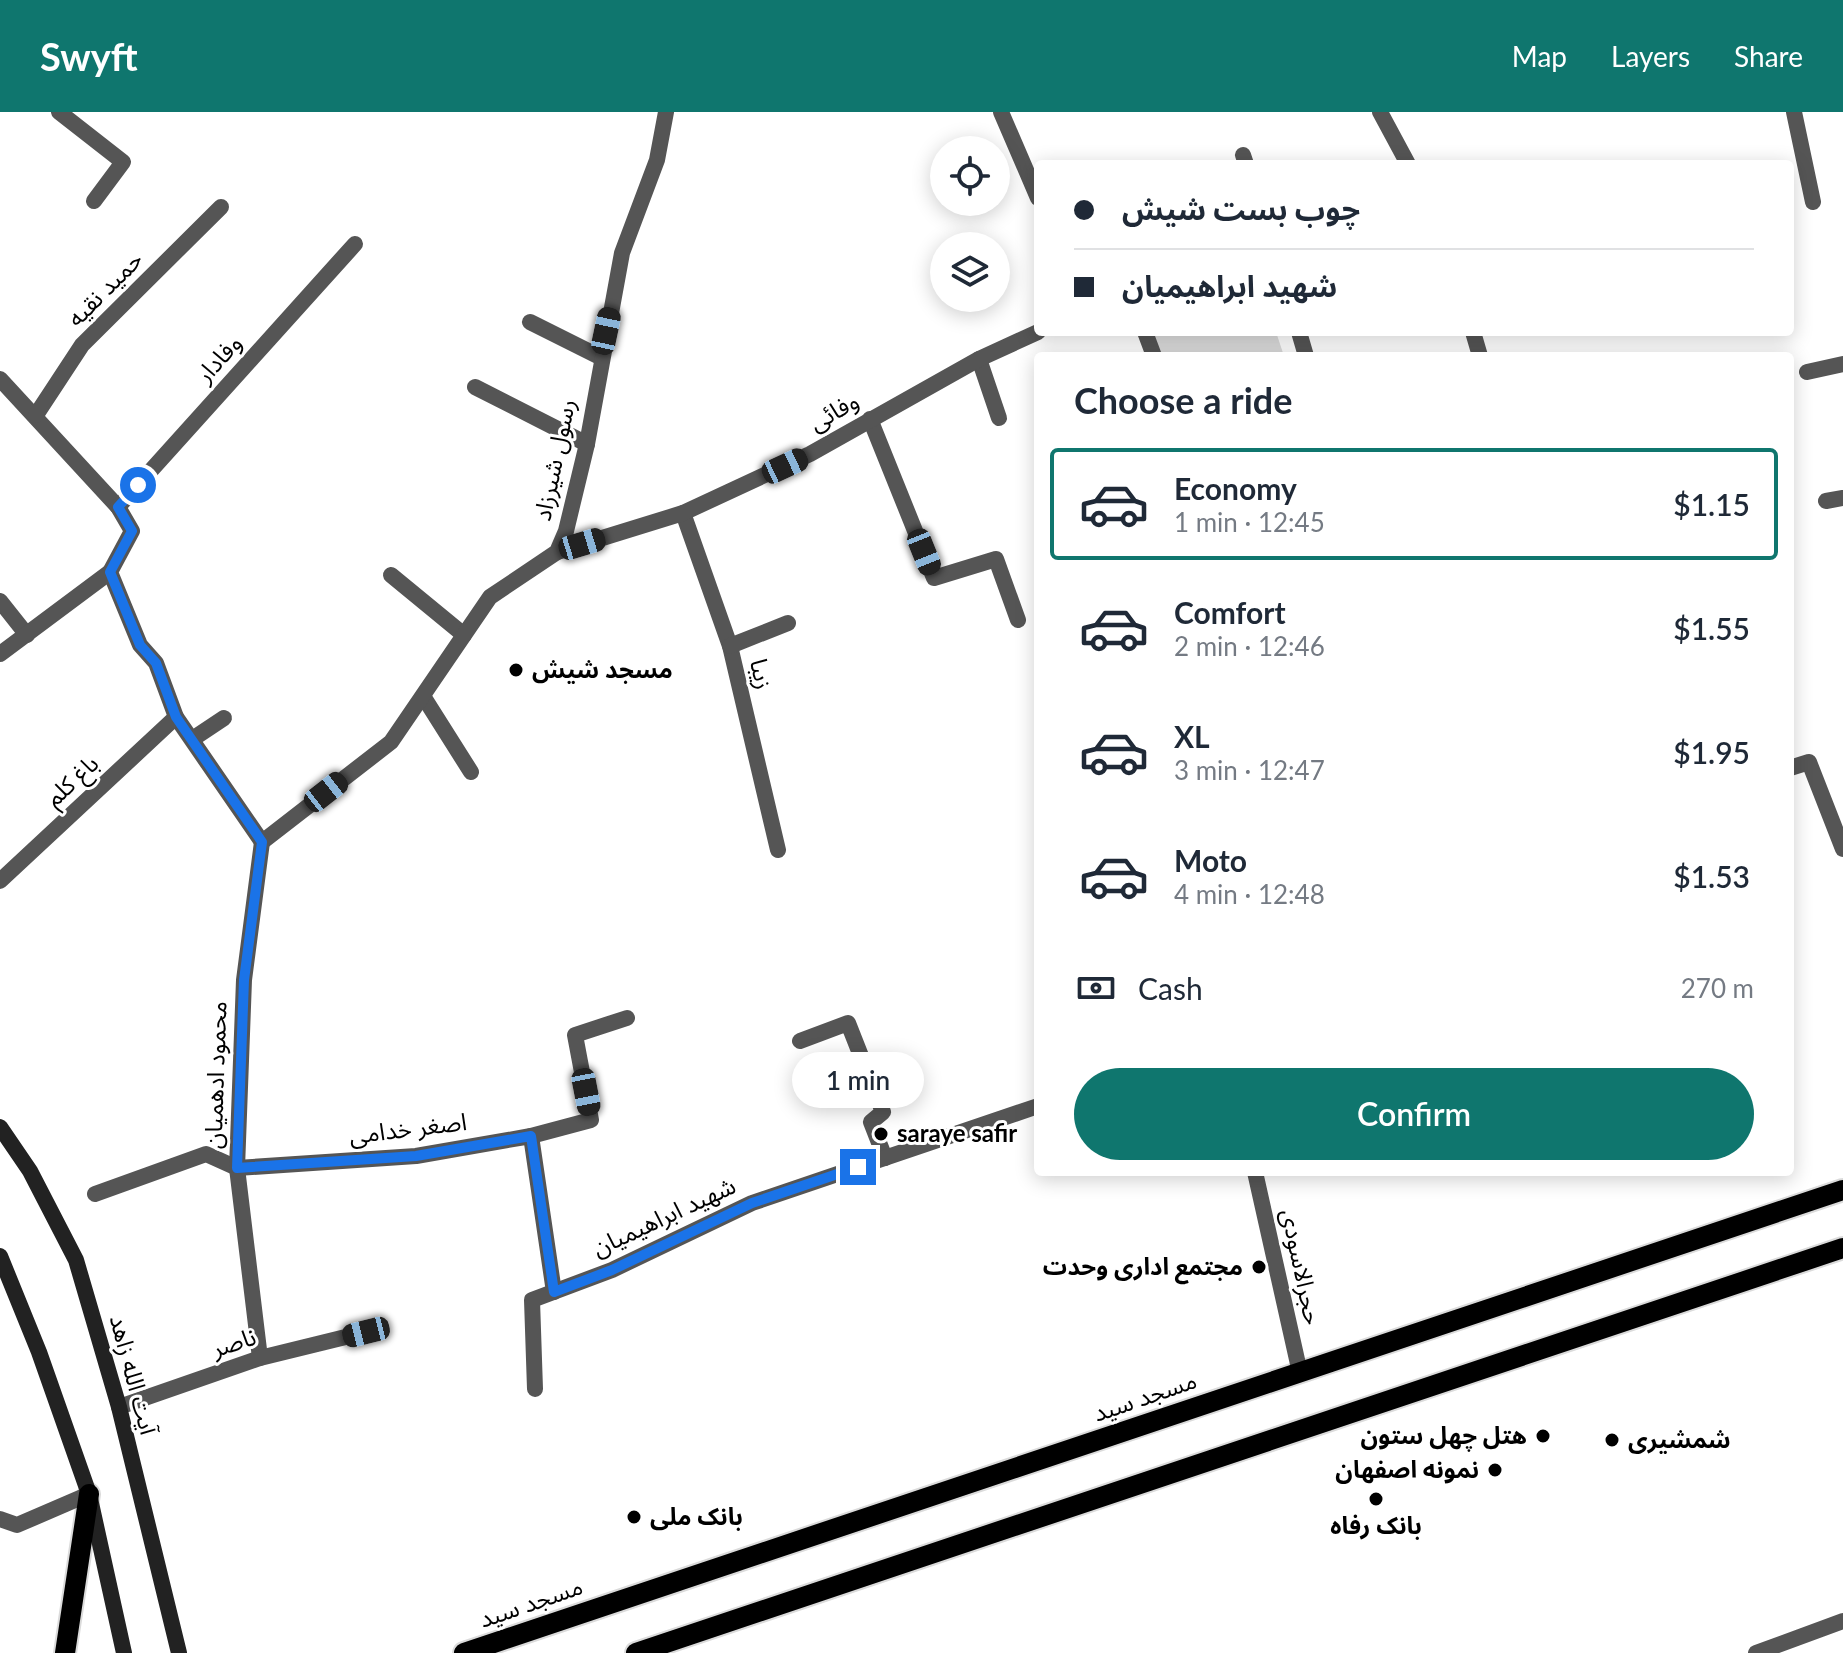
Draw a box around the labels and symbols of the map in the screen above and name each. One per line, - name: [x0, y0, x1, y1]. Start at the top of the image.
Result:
- street label: حمید نقیه: [60, 244, 148, 332]
- car: [589, 305, 623, 357]
- street label: وفادار: [188, 328, 248, 389]
- street label: وفائی: [803, 385, 864, 437]
- street label: رسول شیرزاد: [526, 396, 582, 523]
- car: [758, 445, 812, 487]
- route start: [120, 467, 156, 503]
- car: [904, 525, 944, 579]
- car: [556, 526, 608, 562]
- place label: مسجد شیش: [532, 654, 673, 684]
- street label: زیبا: [744, 656, 780, 692]
- marker: مسجد شیش: [507, 661, 525, 679]
- street label: باغ کلم: [38, 748, 106, 815]
- car: [300, 768, 352, 816]
- street label: محمود ادهمیان: [197, 1001, 233, 1149]
- callout: 1 min: [792, 1051, 924, 1107]
- car: [570, 1066, 602, 1118]
- street label: اصغر خدامی: [347, 1106, 468, 1150]
- place label: saraye safir: [897, 1118, 1017, 1147]
- marker: saraye safir: [872, 1125, 890, 1143]
- route end: [840, 1149, 876, 1185]
- street label: شهید ابراهیمیان: [587, 1170, 740, 1262]
- street label: حجرالاسودی: [1275, 1206, 1329, 1328]
- place label: مجتمع اداری وحدت: [1043, 1251, 1243, 1285]
- marker: مجتمع اداری وحدت: [1250, 1258, 1268, 1276]
- street label: آیت الله زاهد: [104, 1312, 165, 1439]
- car: [340, 1315, 392, 1349]
- street label: ناصر: [207, 1321, 260, 1364]
- street label: مسجد سید: [1089, 1364, 1200, 1427]
- place label: هتل چهل ستون: [1360, 1420, 1527, 1452]
- place label: شمشیری: [1628, 1424, 1731, 1454]
- marker: هتل چهل ستون: [1534, 1427, 1552, 1445]
- marker: شمشیری: [1603, 1431, 1621, 1449]
- place label: نمونه اصفهان: [1335, 1454, 1479, 1484]
- marker: نمونه اصفهان: [1486, 1461, 1504, 1479]
- marker: بانک رفاه: [1367, 1490, 1385, 1508]
- place label: بانک ملی: [650, 1501, 743, 1531]
- marker: بانک ملی: [625, 1508, 643, 1526]
- place label: بانک رفاه: [1330, 1510, 1422, 1540]
- street label: مسجد سید: [475, 1570, 586, 1633]

